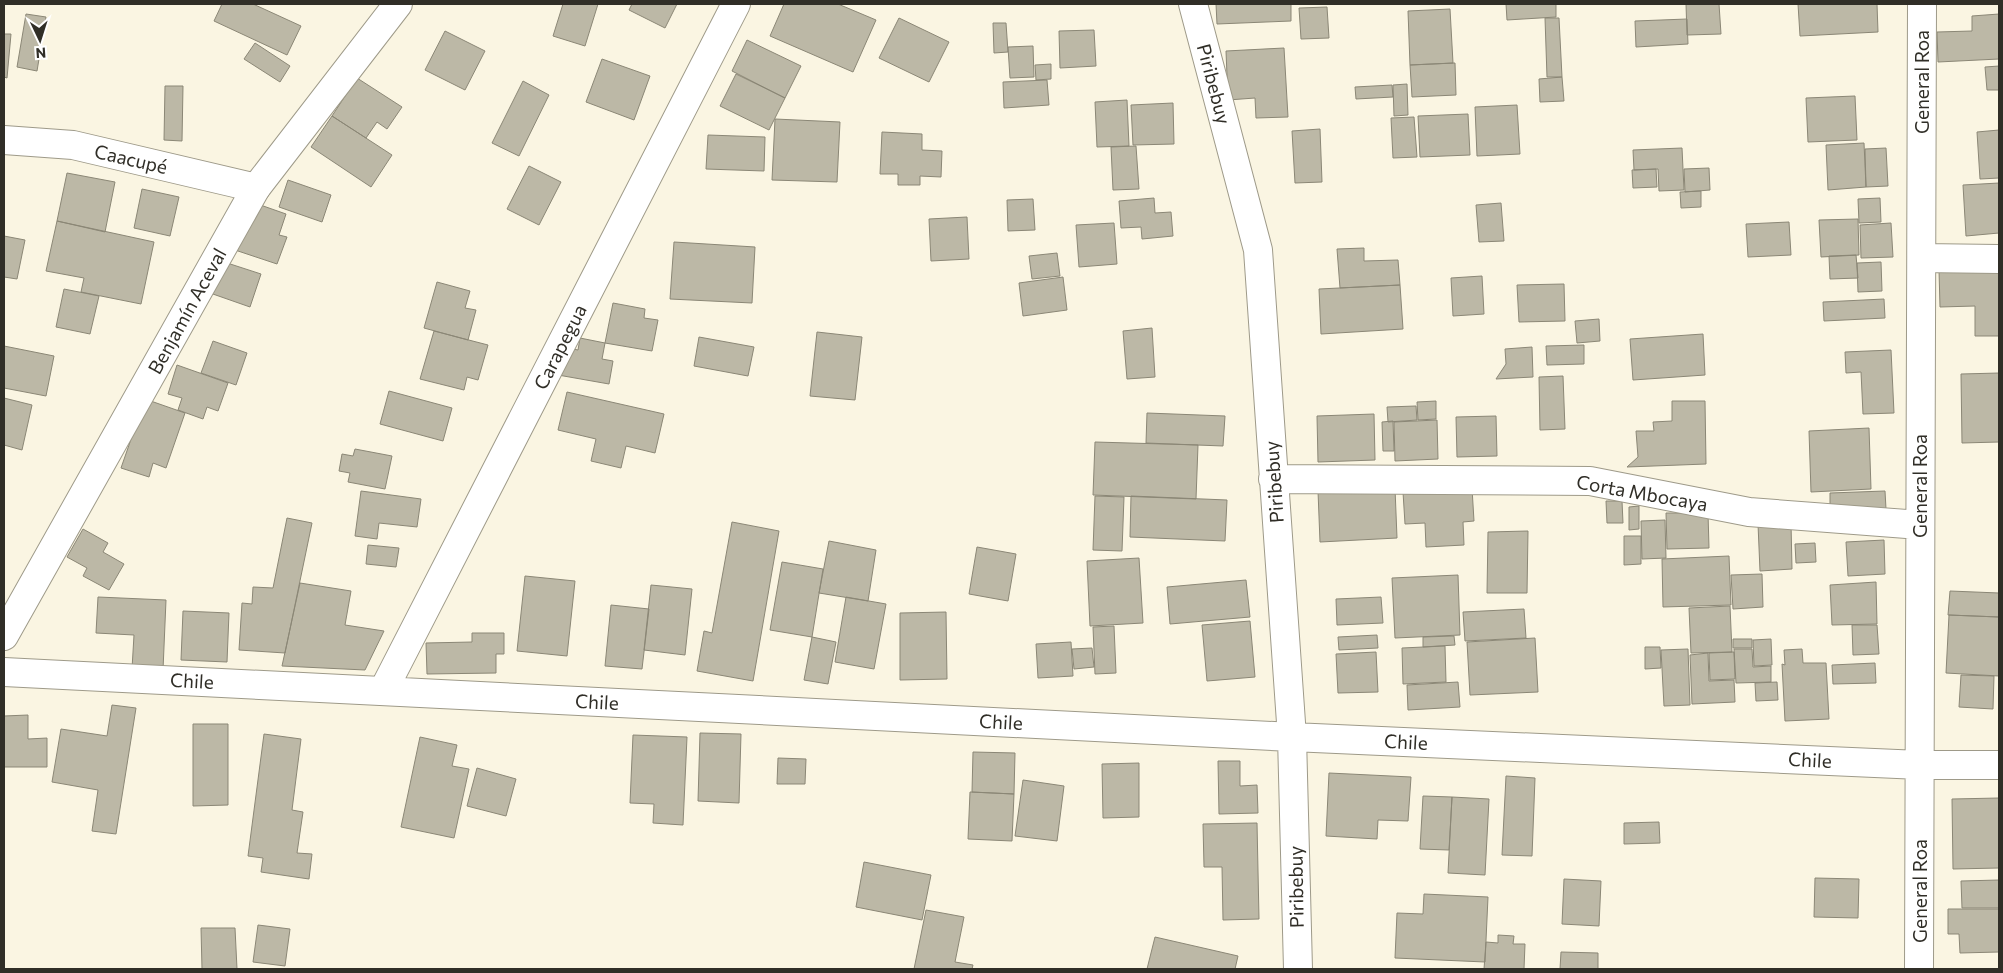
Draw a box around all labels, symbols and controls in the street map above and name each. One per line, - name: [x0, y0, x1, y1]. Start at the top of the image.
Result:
- north arrow: [15, 15, 65, 65]
- street label: General Roa: [1910, 30, 1933, 134]
- street label: Piribebuy: [1193, 41, 1236, 127]
- text: N: [35, 45, 47, 62]
- street label: Caacupé: [92, 139, 170, 178]
- street label: Benjamín Aceval: [143, 244, 231, 378]
- street label: Carapegua: [528, 300, 591, 393]
- street label: General Roa: [1908, 434, 1931, 538]
- street label: Piribebuy: [1259, 440, 1288, 524]
- street label: Corta Mbocaya: [1575, 470, 1709, 515]
- street label: Chile: [170, 668, 214, 693]
- street label: Chile: [575, 689, 619, 714]
- street label: Chile: [979, 709, 1023, 734]
- street label: Chile: [1384, 729, 1428, 754]
- street label: Chile: [1788, 747, 1832, 772]
- street label: General Roa: [1908, 839, 1931, 943]
- street label: Piribebuy: [1283, 846, 1308, 928]

